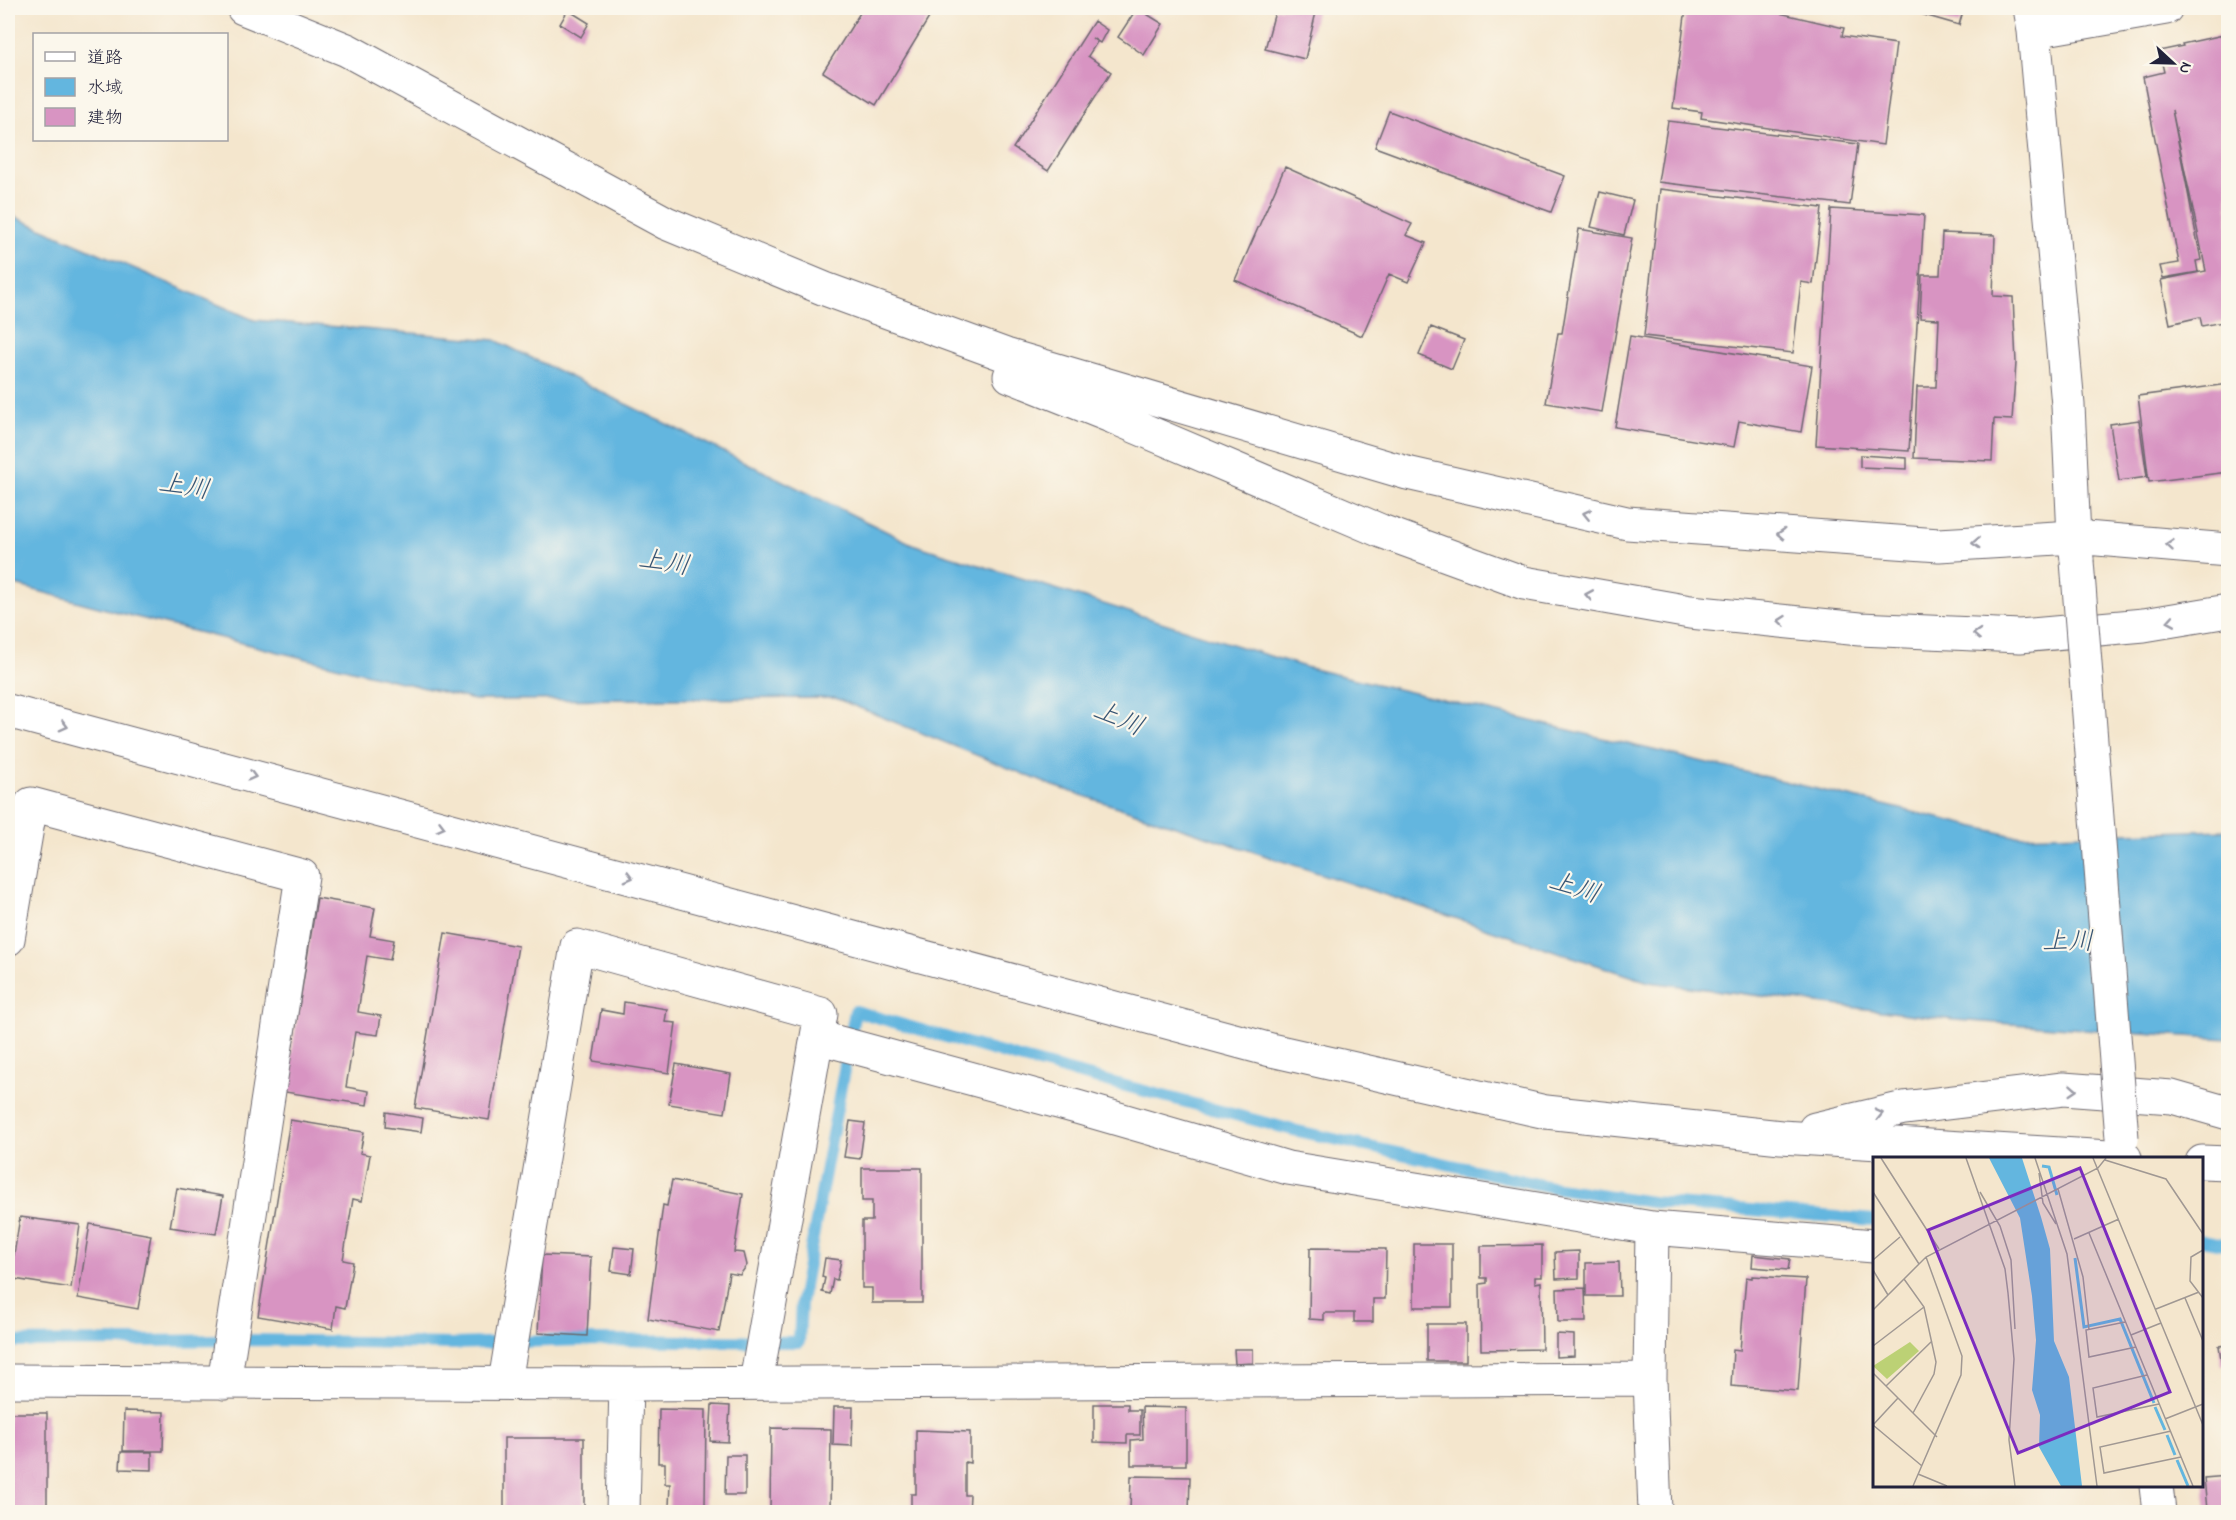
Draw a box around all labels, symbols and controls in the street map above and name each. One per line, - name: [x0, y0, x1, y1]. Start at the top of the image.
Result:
- legend: [33, 33, 228, 141]
- north arrow: [2143, 33, 2203, 93]
- text: 道路: [87, 46, 123, 72]
- text: N: [2172, 58, 2198, 78]
- text: 水域: [87, 76, 123, 102]
- text: 建物: [87, 106, 123, 132]
- water label: 上川: [155, 465, 213, 511]
- one-way arrow: [1583, 509, 1593, 522]
- one-way arrow: [1777, 528, 1786, 541]
- one-way arrow: [1971, 536, 1980, 549]
- one-way arrow: [2166, 539, 2175, 552]
- water label: 上川: [635, 541, 693, 587]
- one-way arrow: [1585, 589, 1594, 601]
- one-way arrow: [2166, 614, 2176, 626]
- one-way arrow: [1778, 615, 1787, 628]
- one-way arrow: [1972, 628, 1981, 641]
- water label: 上川: [1087, 692, 1149, 748]
- one-way arrow: [59, 718, 69, 731]
- one-way arrow: [247, 769, 257, 781]
- one-way arrow: [436, 819, 446, 832]
- water label: 上川: [1543, 863, 1605, 915]
- one-way arrow: [624, 870, 634, 883]
- water label: 上川: [2042, 924, 2094, 962]
- one-way arrow: [2068, 1083, 2077, 1096]
- one-way arrow: [1874, 1108, 1884, 1121]
- inset map: [1873, 1157, 2203, 1487]

